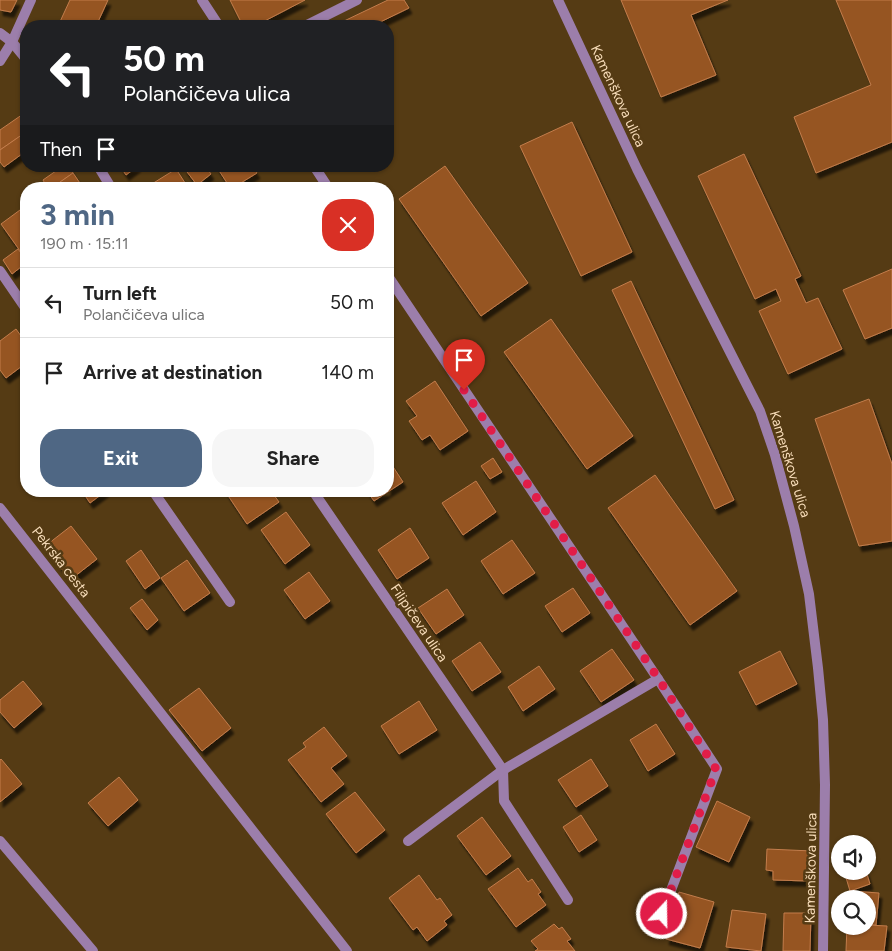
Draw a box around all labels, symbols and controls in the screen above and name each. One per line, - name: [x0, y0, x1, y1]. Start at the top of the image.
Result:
- text: 50 m: [123, 38, 205, 80]
- icon: left: [40, 40, 105, 105]
- street label: Kamenškova ulica: [587, 42, 649, 150]
- text: Polančičeva ulica: [123, 80, 290, 107]
- icon: arrive: [92, 135, 120, 163]
- text: Then: [40, 138, 82, 161]
- text: 3 min: [40, 196, 115, 233]
- button: close: [322, 199, 374, 251]
- text: 190 m · 15:11: [40, 234, 129, 253]
- text: Turn left: [83, 282, 157, 305]
- icon: left: [40, 289, 68, 317]
- text: 50 m: [330, 291, 374, 314]
- text: Polančičeva ulica: [83, 305, 205, 324]
- pin: [443, 339, 485, 390]
- icon: arrive: [450, 346, 478, 374]
- icon: arrive: [40, 359, 68, 387]
- text: Arrive at destination: [83, 361, 262, 384]
- text: 140 m: [321, 361, 374, 384]
- street label: Kamenškova ulica: [766, 409, 814, 519]
- button: Exit: [40, 429, 202, 487]
- button: Share: [212, 429, 374, 487]
- street label: Pekrska cesta: [28, 523, 94, 601]
- street label: Filipičeva ulica: [387, 581, 451, 665]
- street label: Kamenškova ulica: [802, 813, 820, 923]
- map controls: [831, 835, 876, 935]
- button: sound: [831, 835, 876, 880]
- position arrow: [635, 887, 687, 939]
- button: search: [831, 890, 876, 935]

